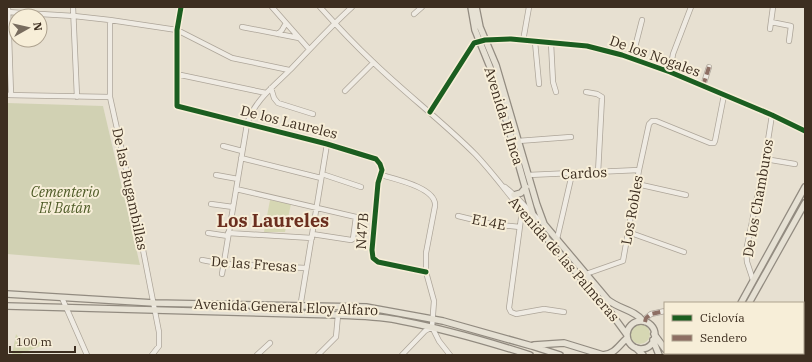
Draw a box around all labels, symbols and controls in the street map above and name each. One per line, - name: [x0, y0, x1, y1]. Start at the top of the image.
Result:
- north arrow: [8, 8, 48, 48]
- text: N: [30, 21, 45, 32]
- street label: De los Nogales: [607, 31, 703, 81]
- street label: Avenida El Inca: [480, 65, 528, 168]
- street label: De los Laureles: [238, 101, 340, 143]
- street label: De las Bugambillas: [108, 126, 152, 252]
- street label: De los Chamburos: [739, 137, 777, 258]
- street label: Cardos: [561, 163, 608, 183]
- street label: Los Robles: [617, 174, 647, 246]
- park label: Cementerio El Batán: [31, 183, 99, 217]
- street label: Avenida de las Palmeras: [505, 193, 623, 325]
- district label: Los Laureles: [217, 209, 329, 232]
- street label: E14E: [470, 210, 508, 234]
- street label: N47B: [352, 212, 372, 250]
- street label: De las Fresas: [210, 252, 298, 276]
- street label: Avenida General Eloy Alfaro: [194, 295, 378, 319]
- legend: [664, 302, 804, 354]
- text: Ciclovía: [700, 310, 745, 325]
- scale bar: [10, 328, 75, 354]
- text: Sendero: [700, 330, 747, 345]
- text: 100 m: [16, 334, 52, 349]

